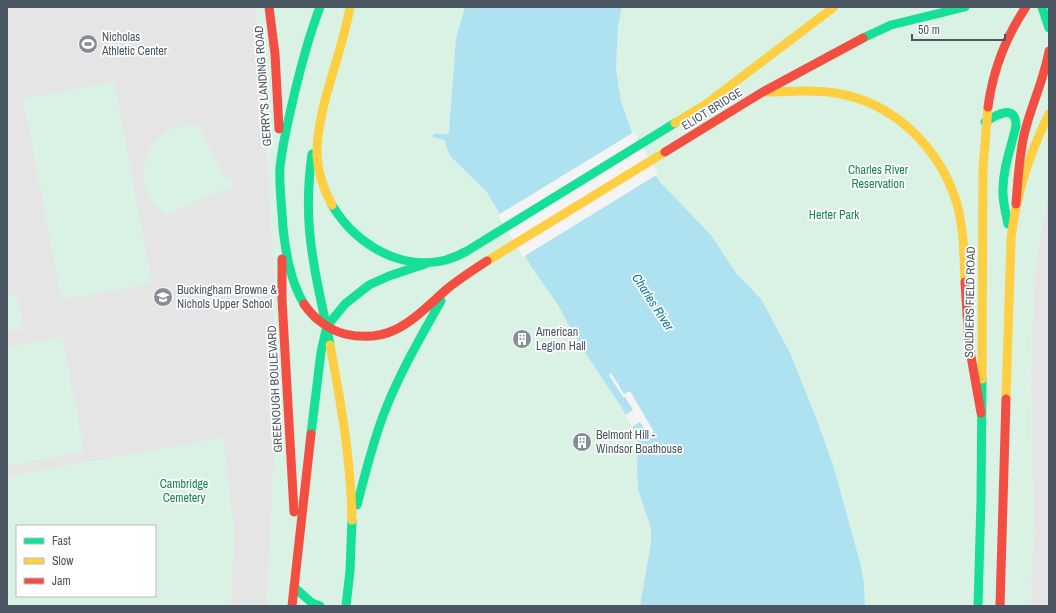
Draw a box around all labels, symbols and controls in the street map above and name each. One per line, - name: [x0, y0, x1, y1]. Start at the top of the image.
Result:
- scale bar: [912, 16, 1005, 42]
- text: 50 m: [918, 22, 940, 38]
- street label: GERRY'S LANDING ROAD: [251, 25, 275, 147]
- place label: Nicholas Athletic Center: [101, 29, 168, 59]
- sports icon: Nicholas Athletic Center: [77, 33, 99, 55]
- street label: ELIOT BRIDGE: [679, 84, 745, 134]
- park label: Charles River Reservation: [848, 162, 909, 192]
- park label: Herter Park: [809, 207, 859, 223]
- street label: SOLDIERS FIELD ROAD: [961, 246, 979, 358]
- water label: Charles River: [628, 270, 678, 334]
- place label: Buckingham Browne & Nichols Upper School: [177, 282, 278, 312]
- school or university icon: Buckingham Browne & Nichols Upper School: [152, 286, 174, 308]
- place label: American Legion Hall: [535, 324, 586, 354]
- street label: GREENOUGH BOULEVARD: [264, 325, 286, 453]
- building icon: American Legion Hall: [511, 328, 533, 350]
- place label: Belmont Hill - Windsor Boathouse: [596, 427, 682, 457]
- building icon: Belmont Hill - Windsor Boathouse: [571, 431, 593, 453]
- park label: Cambridge Cemetery: [160, 476, 208, 506]
- legend: [16, 525, 156, 597]
- text: Fast: [52, 533, 71, 549]
- text: Slow: [52, 553, 74, 569]
- text: Jam: [52, 573, 71, 589]

